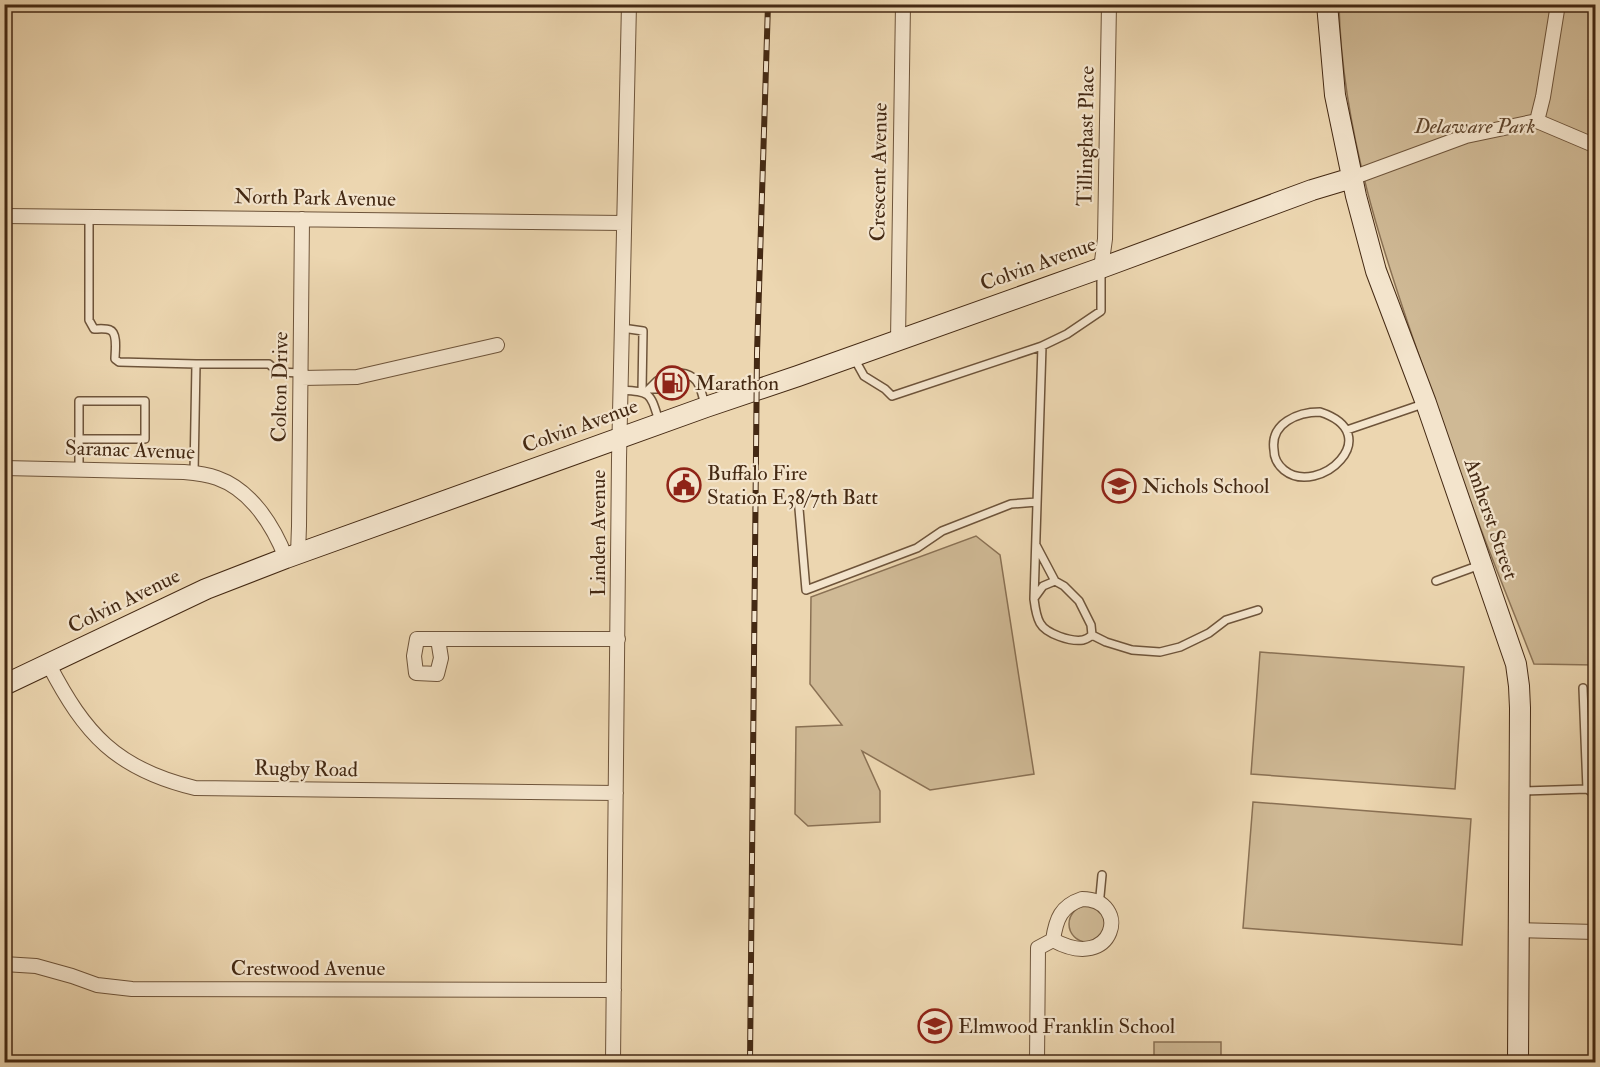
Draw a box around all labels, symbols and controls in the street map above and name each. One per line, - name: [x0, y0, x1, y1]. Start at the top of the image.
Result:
- street label: Tillinghast Place: [1071, 66, 1101, 206]
- street label: Crescent Avenue: [864, 102, 894, 242]
- park label: Delaware Park: [1413, 113, 1536, 140]
- street label: North Park Avenue: [234, 183, 396, 213]
- street label: Colvin Avenue: [976, 230, 1100, 297]
- street label: Colton Drive: [266, 331, 294, 443]
- fuel station icon: Marathon: [654, 365, 690, 401]
- place label: Marathon: [695, 370, 779, 397]
- street label: Colvin Avenue: [518, 392, 642, 459]
- street label: Saranac Avenue: [65, 434, 196, 466]
- street label: Amherst Street: [1457, 454, 1524, 583]
- place label: Buffalo Fire Station E38/7th Batt: [707, 460, 878, 511]
- public building icon: Buffalo Fire Station E38/7th Batt: [666, 467, 702, 503]
- school or university icon: Nichols School: [1101, 468, 1137, 504]
- street label: Linden Avenue: [585, 469, 612, 596]
- place label: Nichols School: [1142, 473, 1270, 500]
- street label: Colvin Avenue: [64, 562, 185, 640]
- street label: Rugby Road: [254, 755, 359, 783]
- street label: Crestwood Avenue: [231, 955, 385, 982]
- school or university icon: Elmwood Franklin School: [917, 1008, 953, 1044]
- place label: Elmwood Franklin School: [958, 1013, 1176, 1040]

